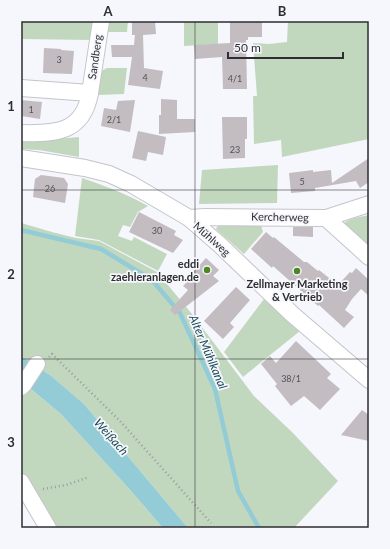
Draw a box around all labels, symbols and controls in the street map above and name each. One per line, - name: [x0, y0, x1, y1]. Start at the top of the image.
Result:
- text: A: [102, 3, 113, 19]
- text: B: [278, 3, 287, 19]
- street label: Sandberg: [85, 33, 104, 80]
- scale bar: [228, 34, 343, 60]
- text: 50 m: [234, 40, 261, 55]
- house number: 3: [56, 54, 62, 65]
- house number: 4: [142, 72, 148, 83]
- house number: 4/1: [228, 73, 242, 84]
- text: 1: [7, 98, 15, 114]
- house number: 1: [28, 104, 34, 115]
- house number: 2/1: [107, 114, 121, 125]
- house number: 23: [230, 144, 240, 155]
- house number: 5: [299, 176, 305, 187]
- house number: 26: [45, 183, 55, 194]
- street label: Kercherweg: [251, 209, 309, 224]
- street label: Mühlweg: [191, 219, 234, 259]
- house number: 30: [152, 225, 162, 236]
- place label: eddi zaehleranlagen.de: [111, 257, 199, 283]
- marker: eddi zaehleranlagen.de: [202, 265, 212, 275]
- text: 2: [7, 266, 15, 282]
- marker: Zellmayer Marketing & Vertrieb: [292, 266, 302, 276]
- place label: Zellmayer Marketing & Vertrieb: [247, 277, 348, 303]
- water label: Alter Mühlkanal: [186, 311, 231, 391]
- house number: 38/1: [281, 373, 301, 384]
- water label: Weißach: [91, 415, 132, 458]
- text: 3: [7, 434, 15, 450]

